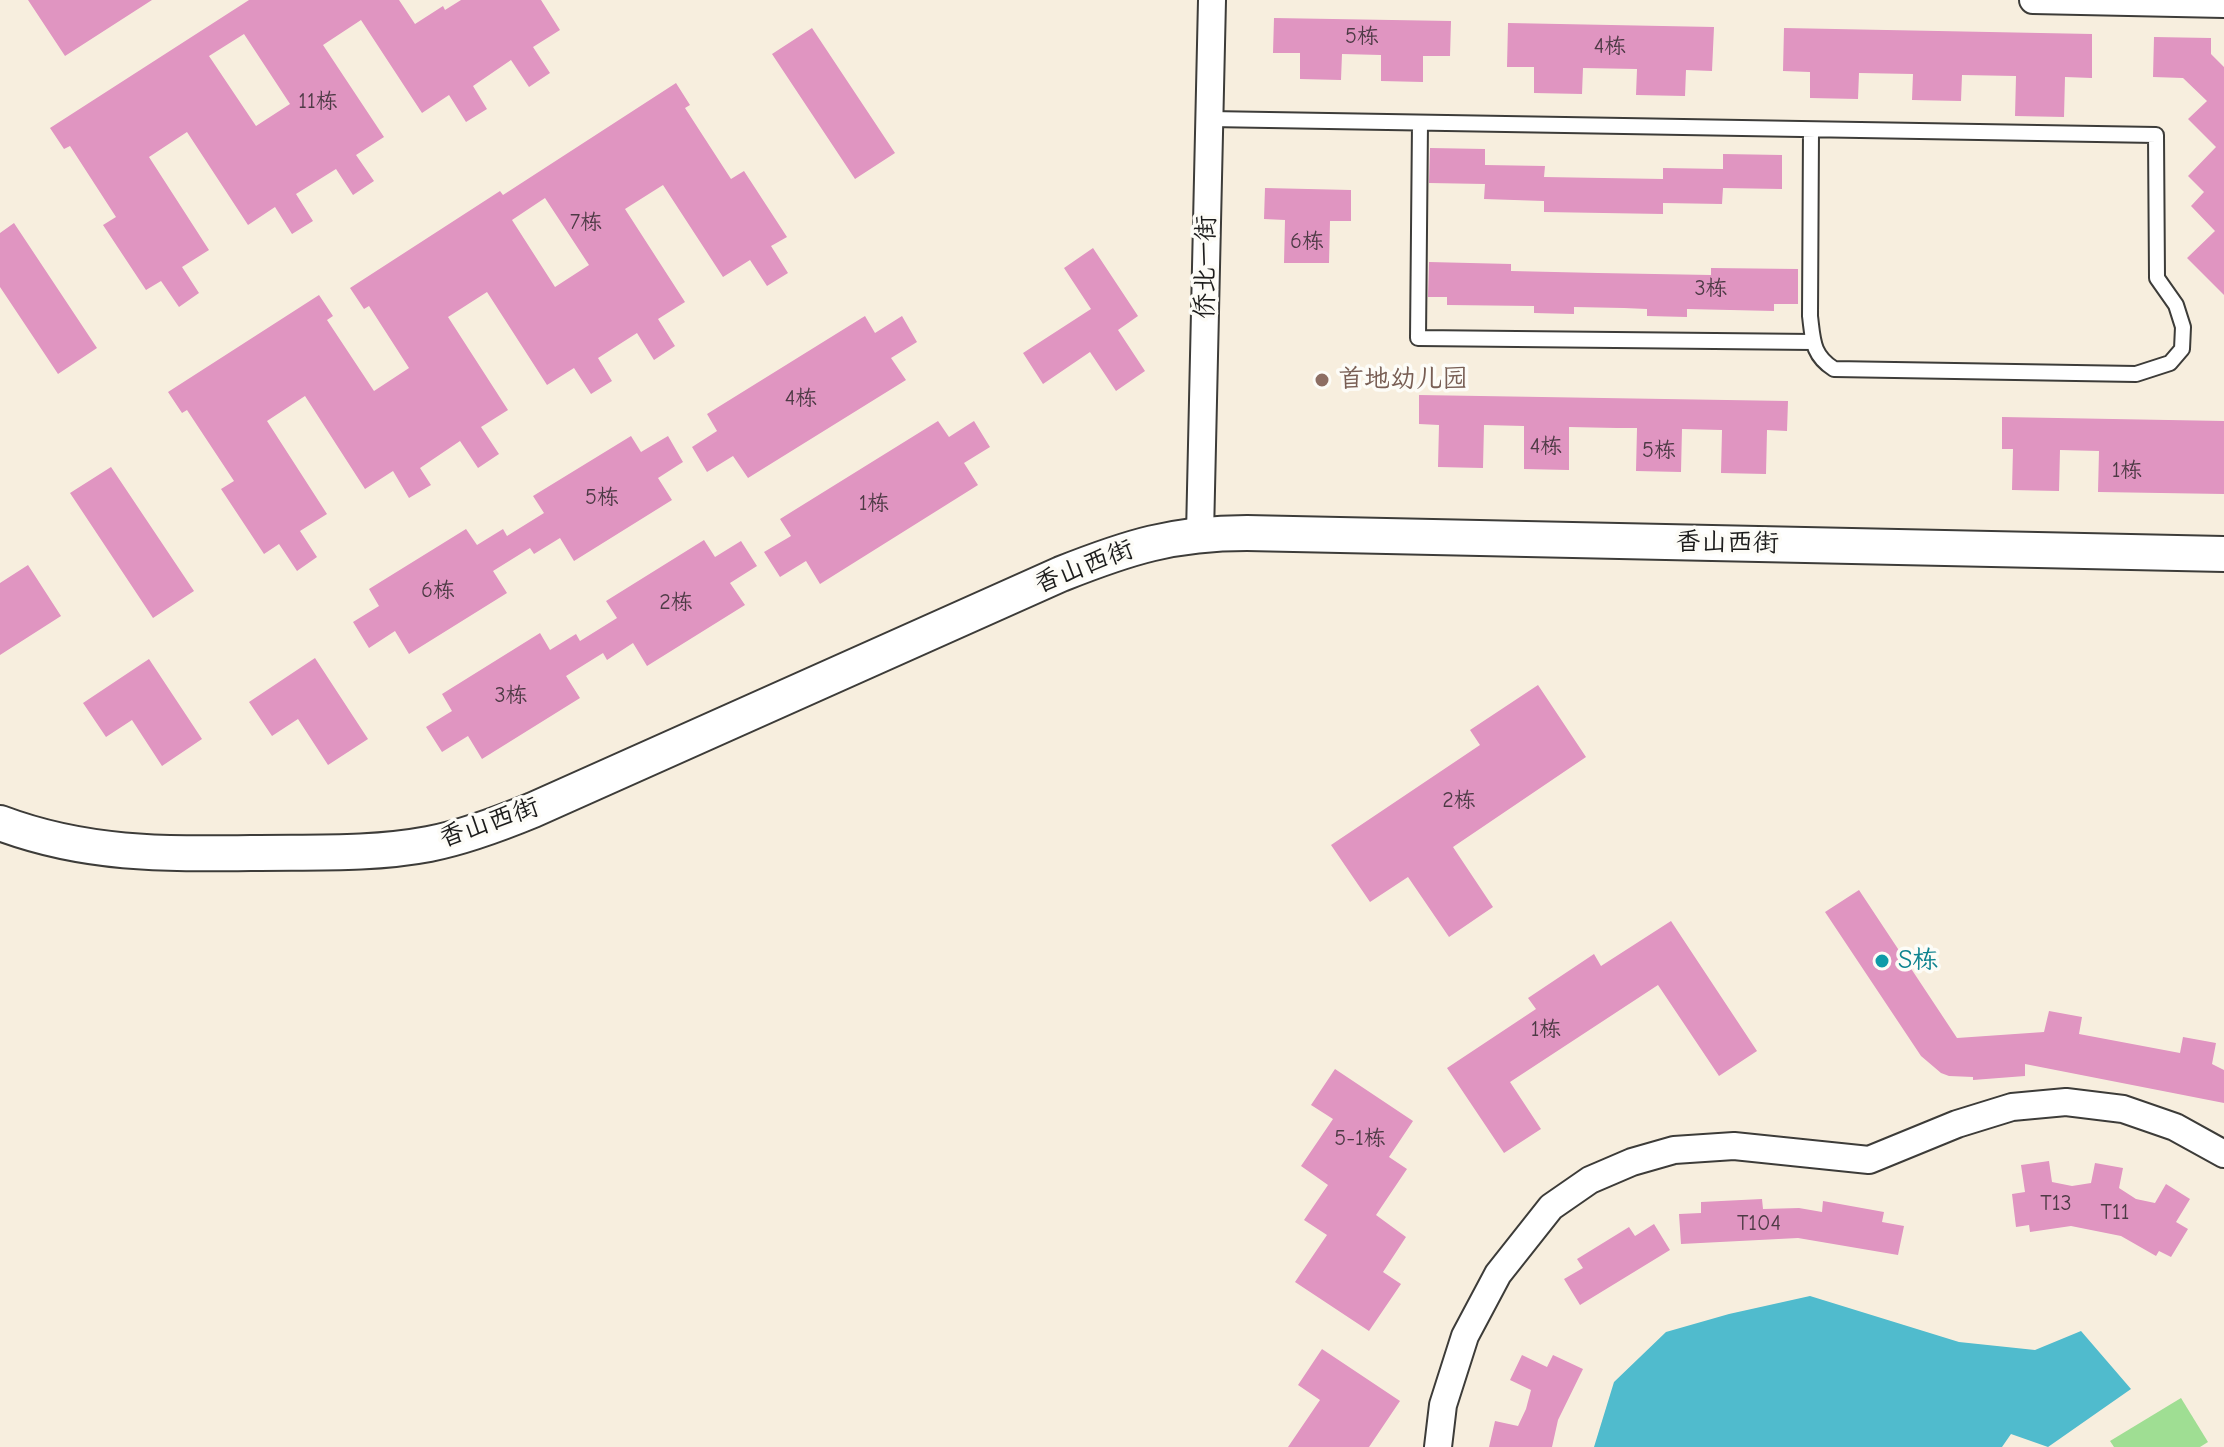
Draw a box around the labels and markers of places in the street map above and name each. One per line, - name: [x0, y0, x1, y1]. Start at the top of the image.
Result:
- place label: 首地幼儿园: [1338, 364, 1468, 396]
- marker: 首地幼儿园: [1313, 371, 1331, 389]
- place label: S栋: [1898, 945, 1938, 977]
- marker: S栋: [1873, 952, 1891, 970]

